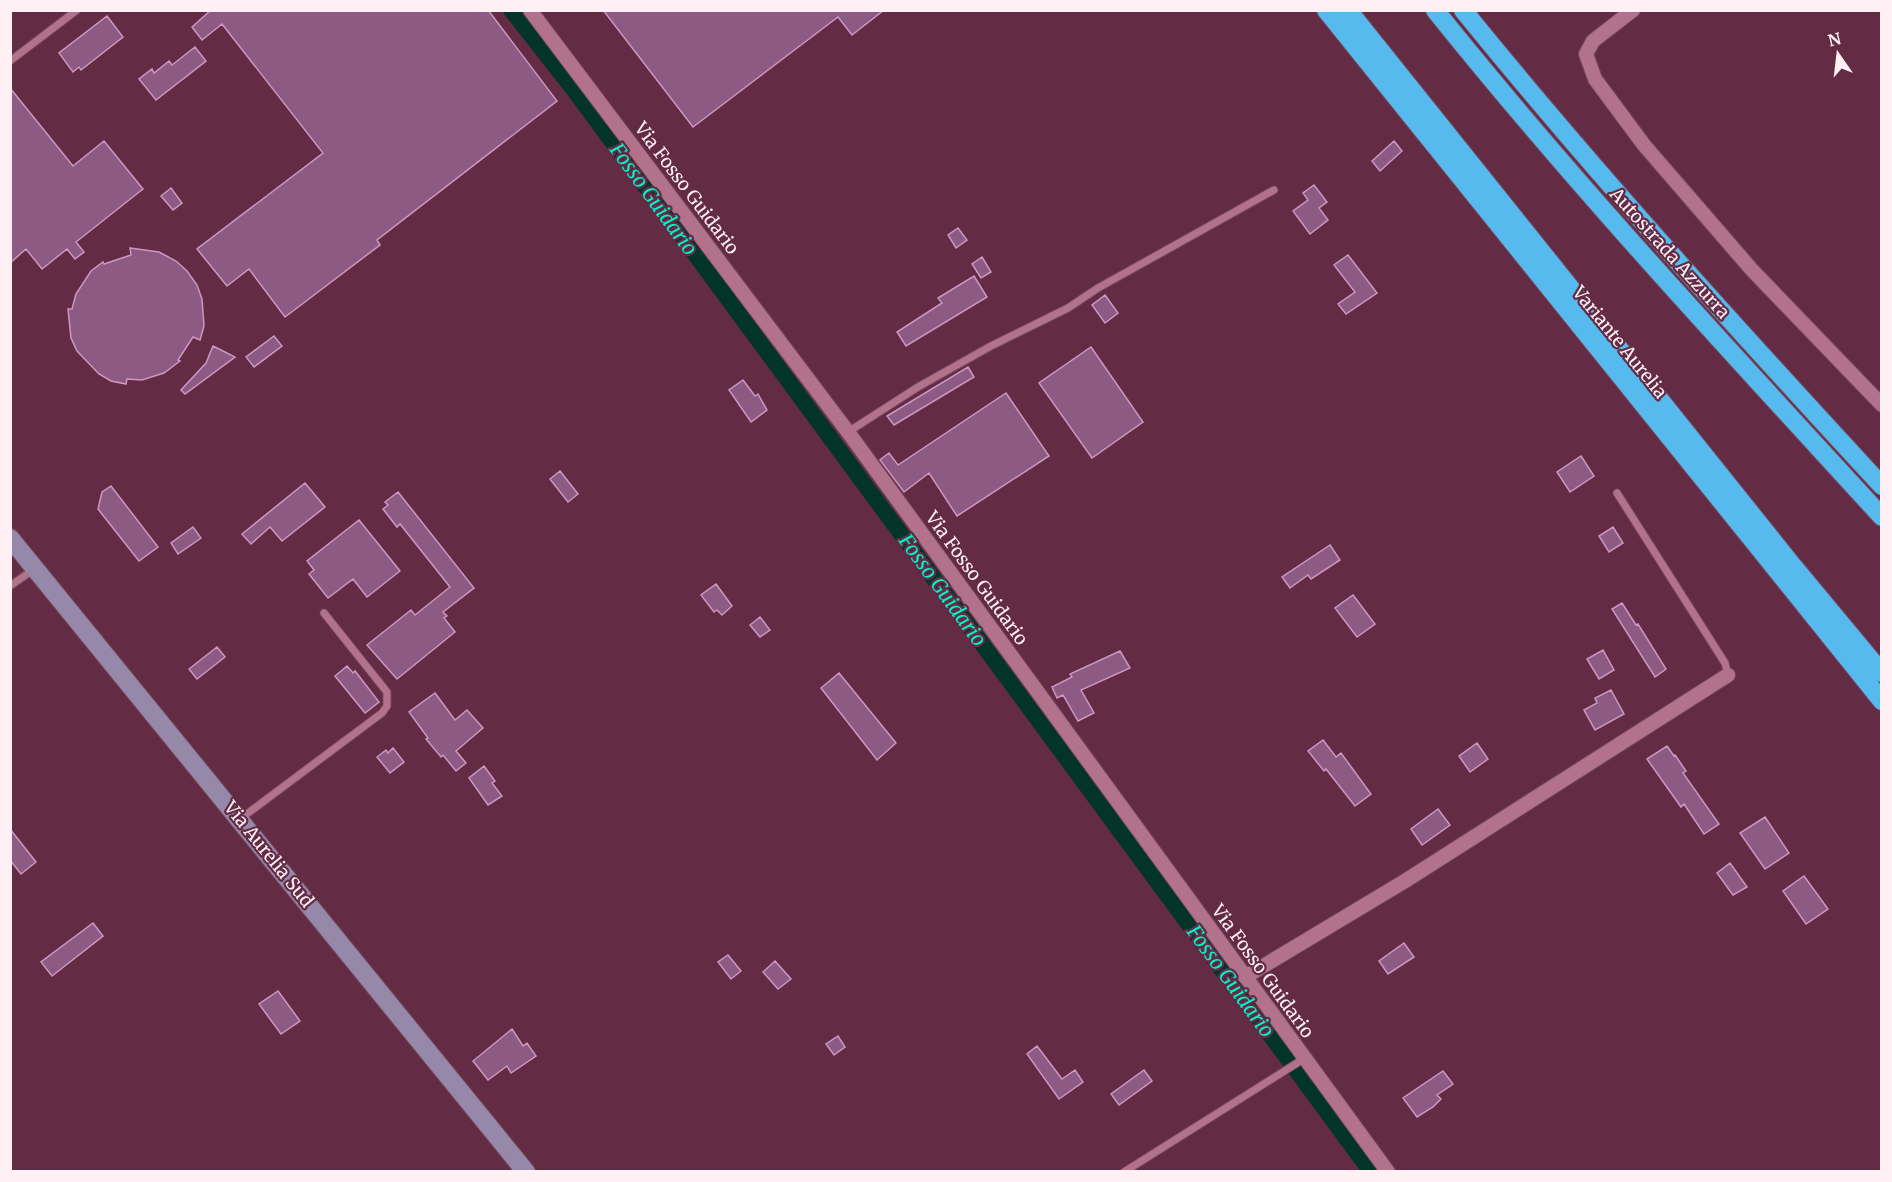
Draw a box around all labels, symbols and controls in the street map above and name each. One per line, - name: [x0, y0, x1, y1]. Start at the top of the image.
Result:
- north arrow: [1808, 24, 1868, 84]
- text: N: [1826, 28, 1843, 51]
- street label: Via Fosso Guidario: [630, 118, 744, 258]
- water label: Fosso Guidario: [605, 138, 703, 260]
- street label: Autostrada Azzurra: [1604, 182, 1735, 324]
- street label: Variante Aurelia: [1567, 280, 1673, 403]
- street label: Via Fosso Guidario: [921, 507, 1033, 649]
- water label: Fosso Guidario: [894, 529, 992, 651]
- street label: Via Aurelia Sud: [219, 796, 319, 912]
- street label: Via Fosso Guidario: [1207, 900, 1319, 1042]
- water label: Fosso Guidario: [1182, 920, 1280, 1042]

